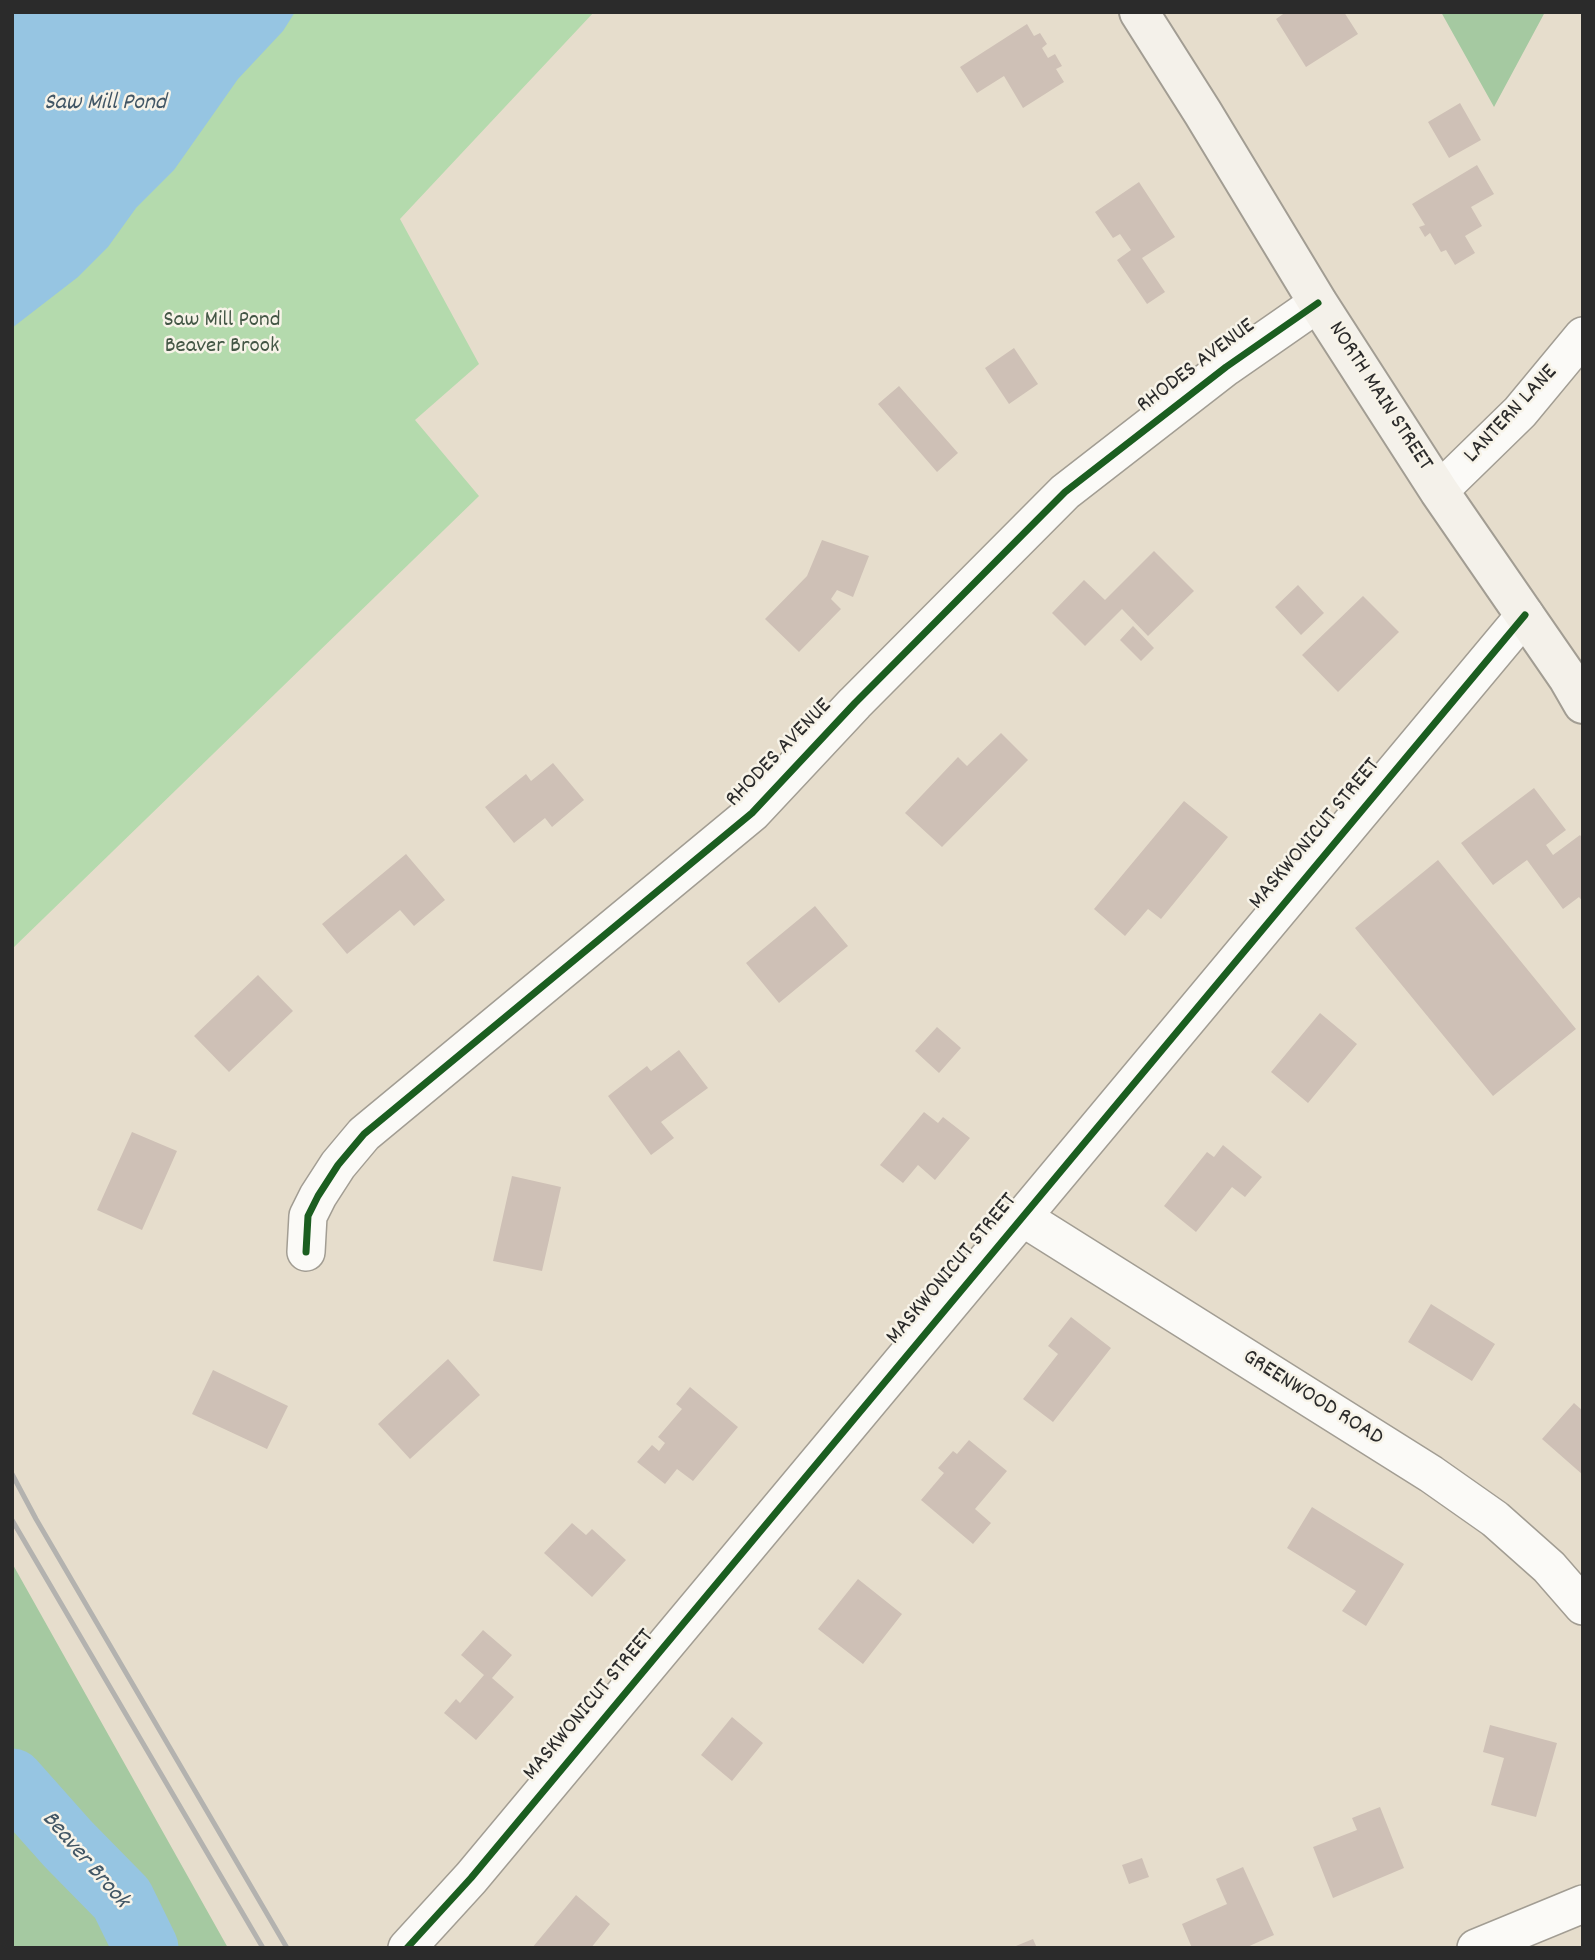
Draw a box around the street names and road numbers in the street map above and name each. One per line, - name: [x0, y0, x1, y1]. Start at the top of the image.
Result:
- street label: RHODES AVENUE: [1132, 314, 1262, 420]
- street label: NORTH MAIN STREET: [1320, 317, 1438, 477]
- street label: LANTERN LANE: [1459, 360, 1565, 470]
- street label: RHODES AVENUE: [721, 694, 839, 814]
- street label: MASKWONICUT STREET: [1245, 754, 1387, 916]
- street label: MASKWONICUT STREET: [882, 1189, 1024, 1351]
- street label: GREENWOOD ROAD: [1237, 1345, 1387, 1453]
- street label: MASKWONICUT STREET: [519, 1625, 661, 1787]

